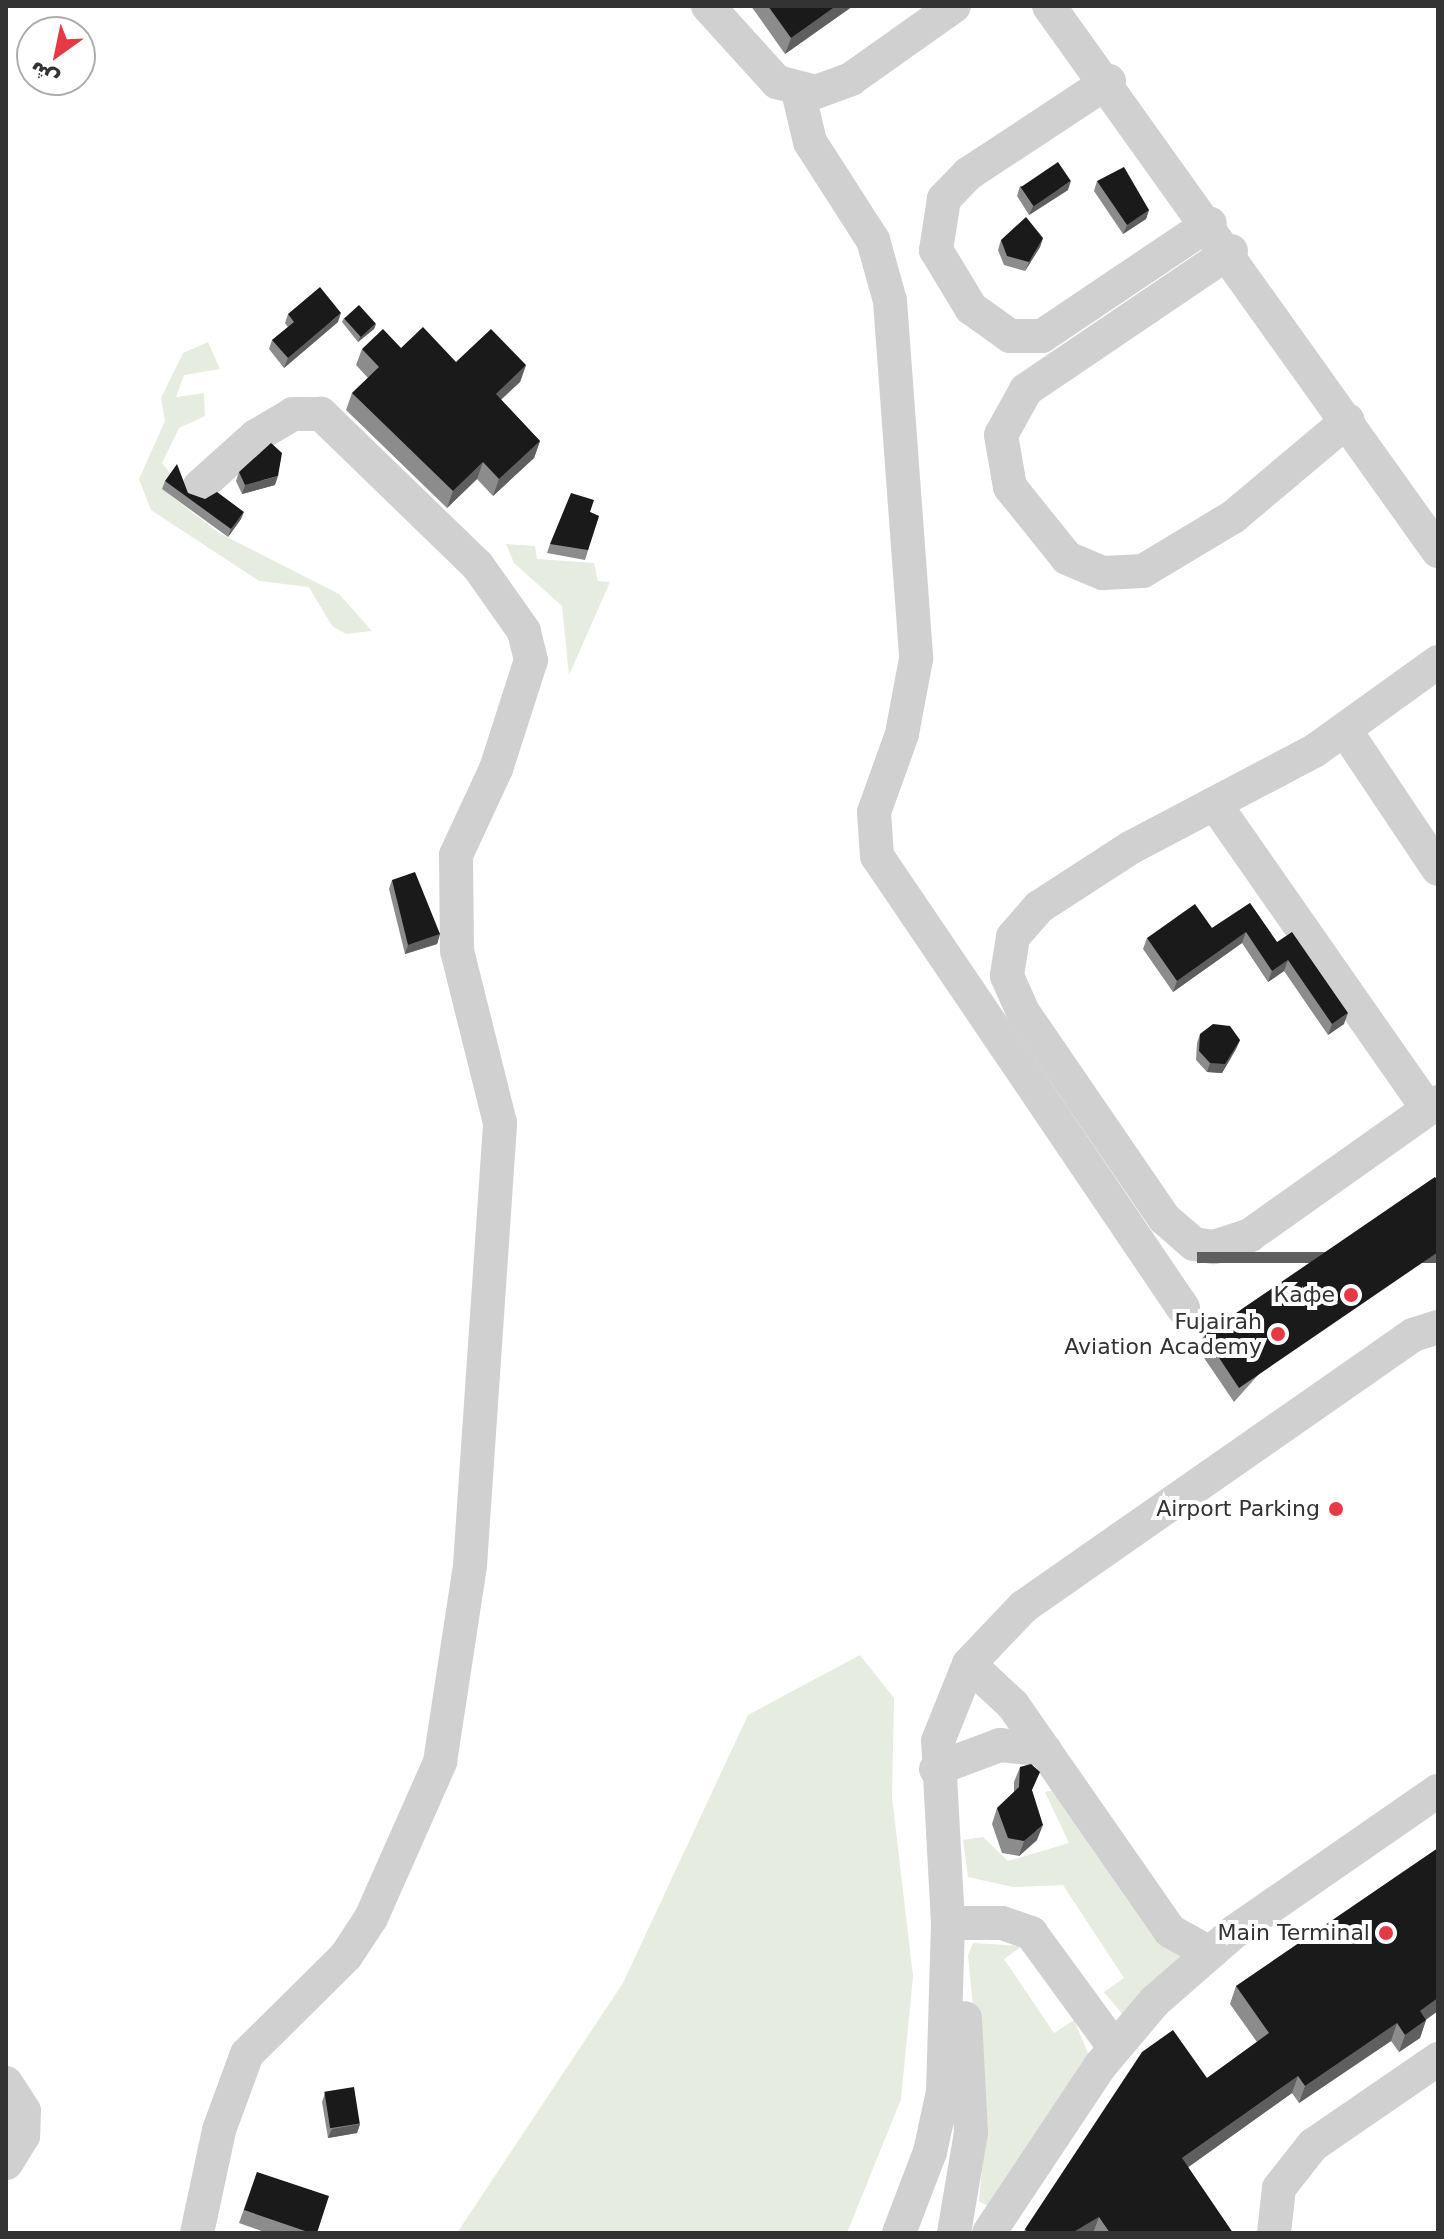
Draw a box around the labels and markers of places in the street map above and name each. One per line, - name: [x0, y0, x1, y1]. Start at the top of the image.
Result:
- place label: Кафе: [1274, 1282, 1335, 1308]
- marker: Кафе: [1342, 1286, 1360, 1304]
- place label: Fujairah Aviation Academy: [1064, 1308, 1262, 1360]
- marker: Fujairah Aviation Academy: [1269, 1325, 1287, 1343]
- place label: Airport Parking: [1156, 1496, 1320, 1522]
- marker: Airport Parking: [1327, 1500, 1345, 1518]
- place label: Main Terminal: [1218, 1920, 1370, 1946]
- marker: Main Terminal: [1377, 1924, 1395, 1942]

